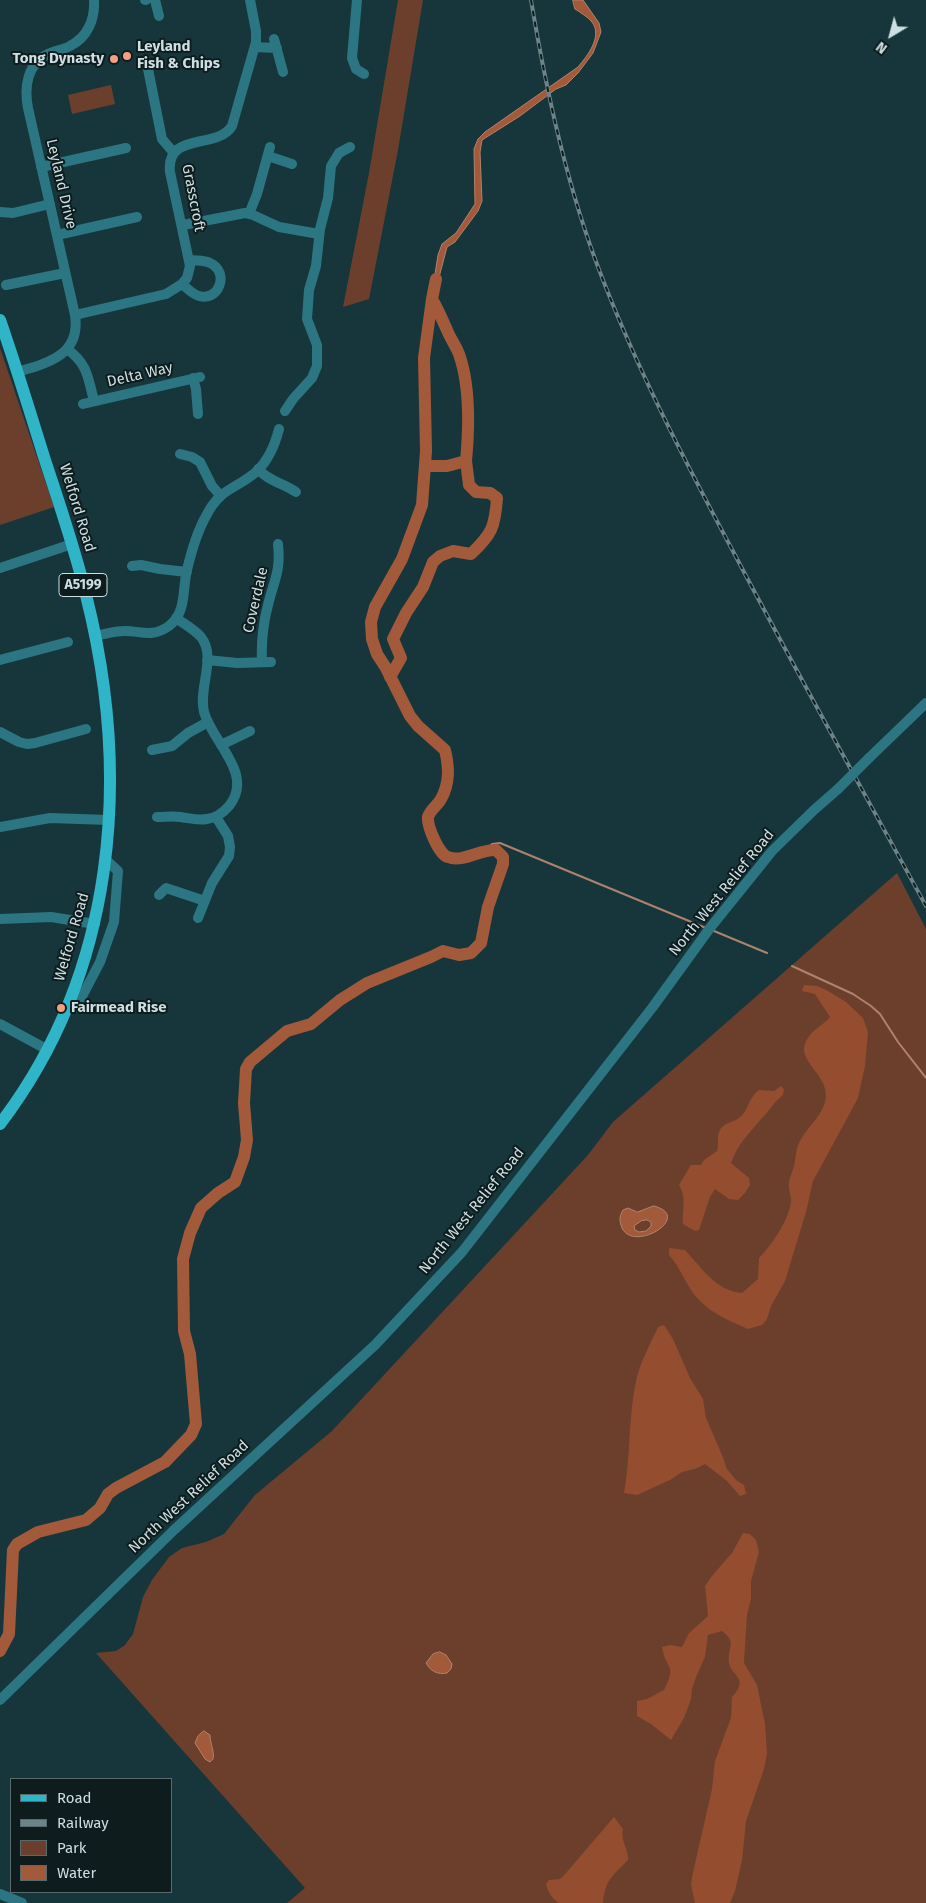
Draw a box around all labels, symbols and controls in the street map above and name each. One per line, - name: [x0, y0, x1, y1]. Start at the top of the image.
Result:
- north arrow: [866, 10, 916, 60]
- place label: Leyland Fish & Chips: [137, 38, 220, 73]
- text: N: [873, 38, 891, 57]
- place label: Tong Dynasty: [13, 50, 104, 68]
- marker: Leyland Fish & Chips: [121, 50, 133, 62]
- marker: Tong Dynasty: [108, 53, 120, 65]
- street label: Leyland Drive: [42, 137, 80, 231]
- street label: Grasscroft: [178, 163, 208, 233]
- street label: Delta Way: [105, 359, 175, 391]
- street label: Welford Road: [55, 462, 99, 554]
- street label: Coverdale: [240, 565, 272, 635]
- road number: A5199: [59, 574, 107, 596]
- street label: North West Relief Road: [666, 826, 778, 960]
- street label: Welford Road: [51, 891, 93, 983]
- place label: Fairmead Rise: [71, 999, 166, 1017]
- marker: Fairmead Rise: [55, 1002, 67, 1014]
- street label: North West Relief Road: [416, 1144, 528, 1278]
- street label: North West Relief Road: [125, 1437, 253, 1557]
- legend: [10, 1778, 172, 1893]
- text: Road: [57, 1789, 92, 1807]
- text: Railway: [57, 1814, 109, 1832]
- text: Park: [57, 1839, 87, 1857]
- text: Water: [57, 1864, 96, 1882]

